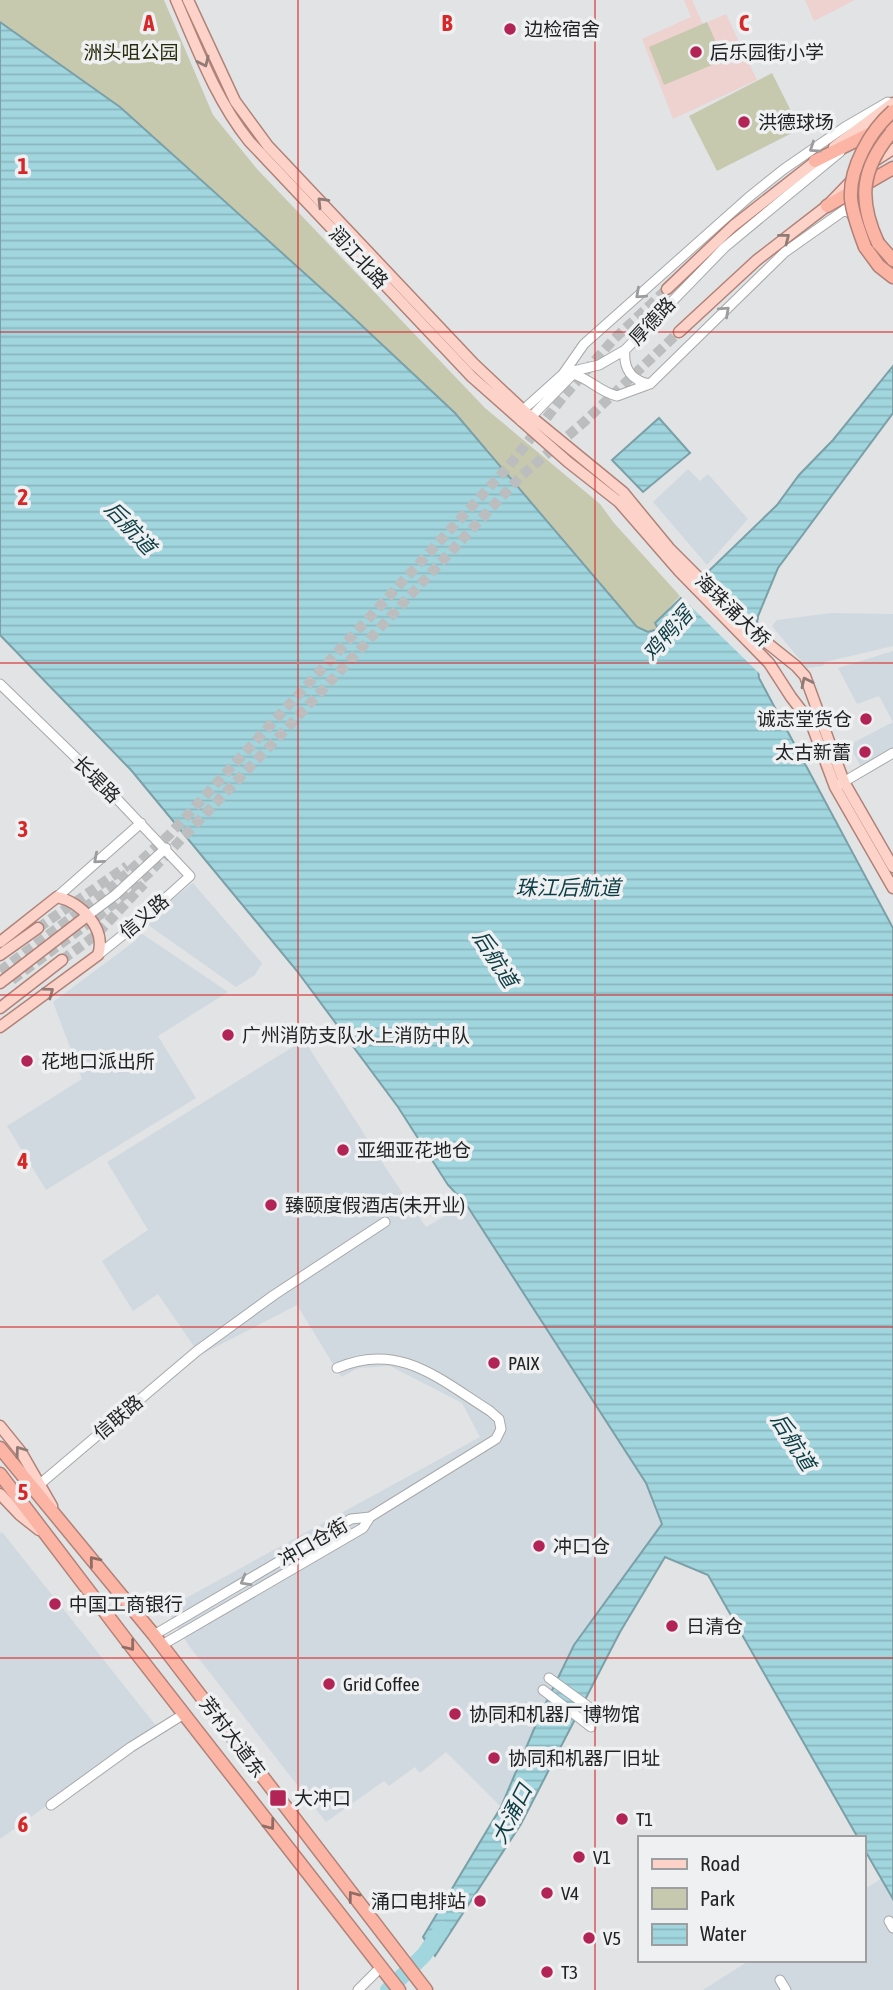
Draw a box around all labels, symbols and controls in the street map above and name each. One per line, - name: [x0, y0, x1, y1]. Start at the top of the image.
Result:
- text: A: [142, 10, 155, 36]
- text: B: [442, 10, 453, 36]
- text: C: [739, 10, 750, 36]
- place label: 边检宿舍: [524, 18, 600, 40]
- marker: 边检宿舍: [502, 21, 518, 37]
- park label: 洲头咀公园: [83, 41, 179, 63]
- place label: 后乐园街小学: [710, 41, 824, 63]
- marker: 后乐园街小学: [688, 44, 704, 60]
- one-way arrow: [196, 55, 210, 67]
- place label: 洪德球场: [758, 111, 834, 133]
- marker: 洪德球场: [736, 114, 752, 130]
- one-way arrow: [809, 140, 822, 152]
- text: 1: [18, 153, 29, 179]
- one-way arrow: [318, 197, 331, 210]
- street label: 润江北路: [325, 222, 393, 292]
- one-way arrow: [776, 234, 789, 246]
- one-way arrow: [635, 286, 648, 298]
- street label: 厚德路: [625, 293, 679, 349]
- one-way arrow: [717, 307, 730, 319]
- text: 2: [18, 484, 28, 510]
- water label: 后航道: [100, 496, 163, 561]
- street label: 海珠涌大桥: [691, 569, 775, 651]
- water label: 鸡鸭滘: [638, 599, 699, 665]
- one-way arrow: [801, 677, 815, 690]
- place label: 诚志堂货仓: [757, 708, 852, 730]
- marker: 诚志堂货仓: [858, 711, 874, 727]
- place label: 太古新蕾: [775, 741, 851, 763]
- marker: 太古新蕾: [857, 744, 873, 760]
- street label: 长堤路: [69, 751, 125, 807]
- text: 3: [18, 816, 28, 842]
- one-way arrow: [93, 851, 106, 863]
- water label: 珠江后航道: [516, 875, 623, 899]
- street label: 信义路: [115, 889, 173, 943]
- water label: 后航道: [469, 925, 524, 994]
- one-way arrow: [41, 987, 54, 1000]
- place label: 广州消防支队水上消防中队: [242, 1024, 470, 1046]
- marker: 广州消防支队水上消防中队: [220, 1027, 236, 1043]
- place label: 花地口派出所: [41, 1050, 155, 1072]
- marker: 花地口派出所: [19, 1053, 35, 1069]
- place label: 亚细亚花地仓: [357, 1139, 471, 1161]
- marker: 亚细亚花地仓: [335, 1142, 351, 1158]
- text: 4: [17, 1148, 29, 1174]
- place label: 臻颐度假酒店(未开业): [285, 1194, 465, 1216]
- marker: 臻颐度假酒店(未开业): [263, 1197, 279, 1213]
- place label: PAIX: [508, 1352, 540, 1374]
- marker: PAIX: [486, 1355, 502, 1371]
- street label: 信联路: [89, 1390, 147, 1444]
- water label: 后航道: [767, 1408, 822, 1477]
- one-way arrow: [15, 1446, 28, 1459]
- text: 5: [18, 1479, 29, 1505]
- street label: 冲口仓街: [275, 1513, 351, 1571]
- place label: 冲口仓: [553, 1535, 610, 1557]
- marker: 冲口仓: [531, 1538, 547, 1554]
- one-way arrow: [89, 1557, 102, 1569]
- one-way arrow: [240, 1573, 253, 1586]
- place label: 中国工商银行: [69, 1593, 183, 1615]
- marker: 中国工商银行: [47, 1596, 63, 1612]
- place label: 日清仓: [686, 1615, 743, 1637]
- marker: 日清仓: [664, 1618, 680, 1634]
- one-way arrow: [122, 1638, 135, 1651]
- place label: Grid Coffee: [343, 1673, 420, 1695]
- marker: Grid Coffee: [321, 1676, 337, 1692]
- street label: 芳村大道东: [196, 1692, 270, 1782]
- place label: 协同和机器厂博物馆: [469, 1703, 640, 1725]
- marker: 协同和机器厂博物馆: [447, 1706, 463, 1722]
- place label: 协同和机器厂旧址: [508, 1747, 660, 1769]
- marker: 协同和机器厂旧址: [486, 1750, 502, 1766]
- water label: 大涌口: [486, 1778, 537, 1847]
- place label: 大冲口: [294, 1787, 351, 1809]
- marker: 大冲口: [268, 1788, 288, 1808]
- place label: T1: [636, 1808, 653, 1830]
- text: 6: [18, 1811, 29, 1837]
- marker: T1: [614, 1811, 630, 1827]
- one-way arrow: [262, 1818, 275, 1830]
- legend: [638, 1836, 865, 1962]
- place label: V1: [593, 1846, 611, 1868]
- marker: V1: [571, 1849, 587, 1865]
- text: Road: [700, 1851, 740, 1875]
- place label: V4: [561, 1882, 579, 1904]
- marker: V4: [539, 1885, 555, 1901]
- text: Park: [700, 1886, 735, 1910]
- place label: 涌口电排站: [371, 1890, 466, 1912]
- one-way arrow: [349, 1891, 362, 1904]
- marker: 涌口电排站: [472, 1893, 488, 1909]
- text: Water: [700, 1921, 747, 1945]
- place label: V5: [603, 1927, 621, 1949]
- marker: V5: [581, 1930, 597, 1946]
- place label: T3: [561, 1961, 578, 1983]
- marker: T3: [539, 1964, 555, 1980]

